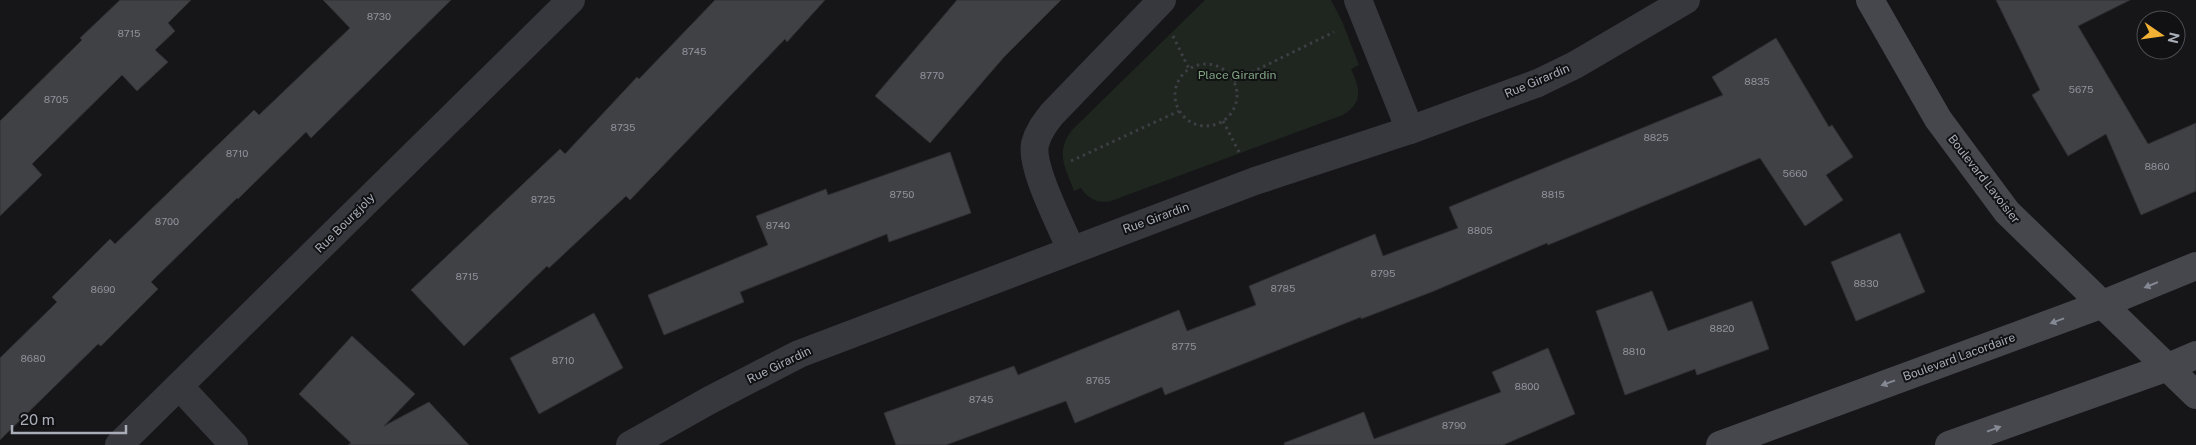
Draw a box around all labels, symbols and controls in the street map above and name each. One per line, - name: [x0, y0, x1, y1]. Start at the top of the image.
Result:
- house number: 8730: [367, 10, 391, 22]
- north arrow: [2136, 10, 2186, 60]
- house number: 8715: [118, 27, 140, 39]
- text: N: [2165, 31, 2183, 45]
- house number: 8745: [682, 45, 706, 57]
- street label: Rue Girardin: [1502, 61, 1572, 101]
- park label: Place Girardin: [1198, 68, 1276, 82]
- house number: 8770: [920, 69, 944, 81]
- house number: 8835: [1744, 75, 1770, 87]
- house number: 5675: [2069, 83, 2093, 95]
- house number: 8705: [44, 93, 68, 105]
- house number: 8735: [611, 121, 635, 133]
- house number: 8825: [1643, 131, 1669, 143]
- street label: Boulevard Lavoisier: [1945, 132, 2023, 226]
- house number: 8710: [226, 147, 248, 159]
- house number: 8860: [2144, 160, 2170, 172]
- house number: 5660: [1783, 167, 1807, 179]
- house number: 8750: [890, 188, 914, 200]
- house number: 8815: [1541, 188, 1565, 200]
- street label: Rue Bourgjoly: [312, 190, 378, 256]
- house number: 8725: [531, 193, 555, 205]
- street label: Rue Girardin: [1121, 200, 1191, 236]
- house number: 8700: [155, 215, 179, 227]
- house number: 8740: [766, 219, 790, 231]
- house number: 8805: [1467, 224, 1493, 236]
- house number: 8795: [1371, 267, 1395, 279]
- house number: 8715: [456, 270, 478, 282]
- house number: 8830: [1853, 277, 1879, 289]
- one-way arrow: [2143, 281, 2158, 289]
- house number: 8785: [1271, 282, 1295, 294]
- house number: 8690: [91, 283, 115, 295]
- one-way arrow: [2049, 317, 2064, 325]
- house number: 8820: [1710, 322, 1734, 334]
- street label: Boulevard Lacordaire: [1901, 330, 2017, 384]
- house number: 8775: [1172, 340, 1196, 352]
- street label: Rue Girardin: [745, 343, 813, 387]
- house number: 8810: [1622, 345, 1646, 357]
- house number: 8680: [20, 352, 46, 364]
- house number: 8710: [552, 354, 574, 366]
- house number: 8765: [1086, 374, 1110, 386]
- one-way arrow: [1880, 379, 1895, 387]
- house number: 8800: [1515, 380, 1540, 392]
- house number: 8745: [969, 393, 993, 405]
- scale bar: [12, 402, 126, 434]
- text: 20 m: [20, 411, 55, 428]
- house number: 8790: [1442, 419, 1466, 431]
- one-way arrow: [1987, 425, 2002, 432]

